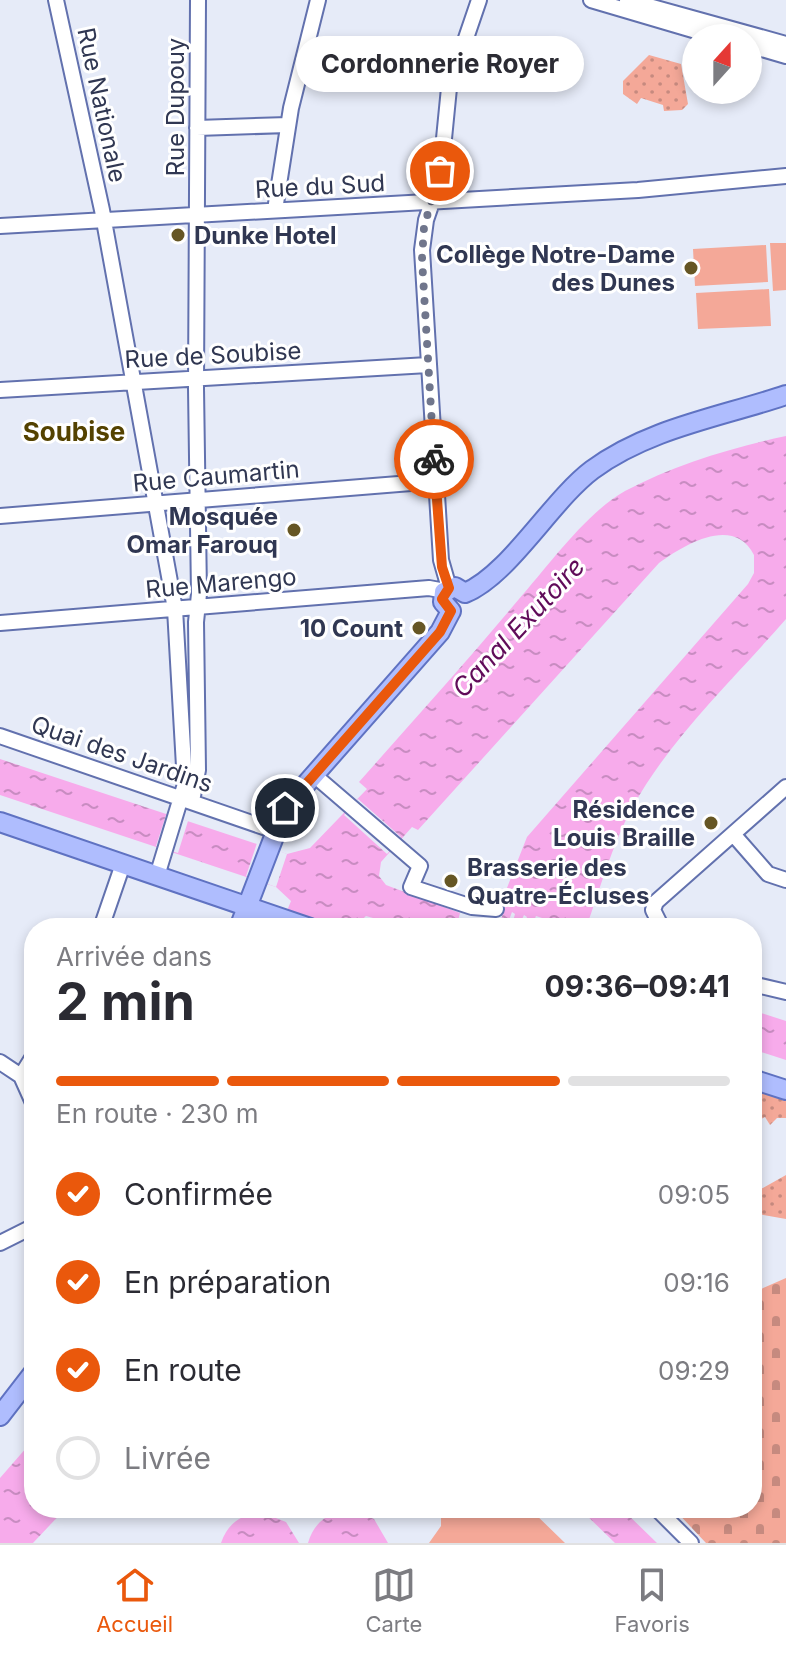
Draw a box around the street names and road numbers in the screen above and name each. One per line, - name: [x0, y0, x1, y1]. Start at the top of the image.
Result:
- street label: Rue Nationale: [71, 25, 133, 185]
- street label: Rue Dupouy: [161, 38, 190, 176]
- street label: Rue du Sud: [254, 168, 386, 204]
- street label: Rue de Soubise: [124, 336, 302, 374]
- street label: Rue Caumartin: [131, 454, 301, 498]
- street label: Rue Marengo: [144, 562, 298, 604]
- street label: Quai des Jardins: [28, 709, 216, 799]

